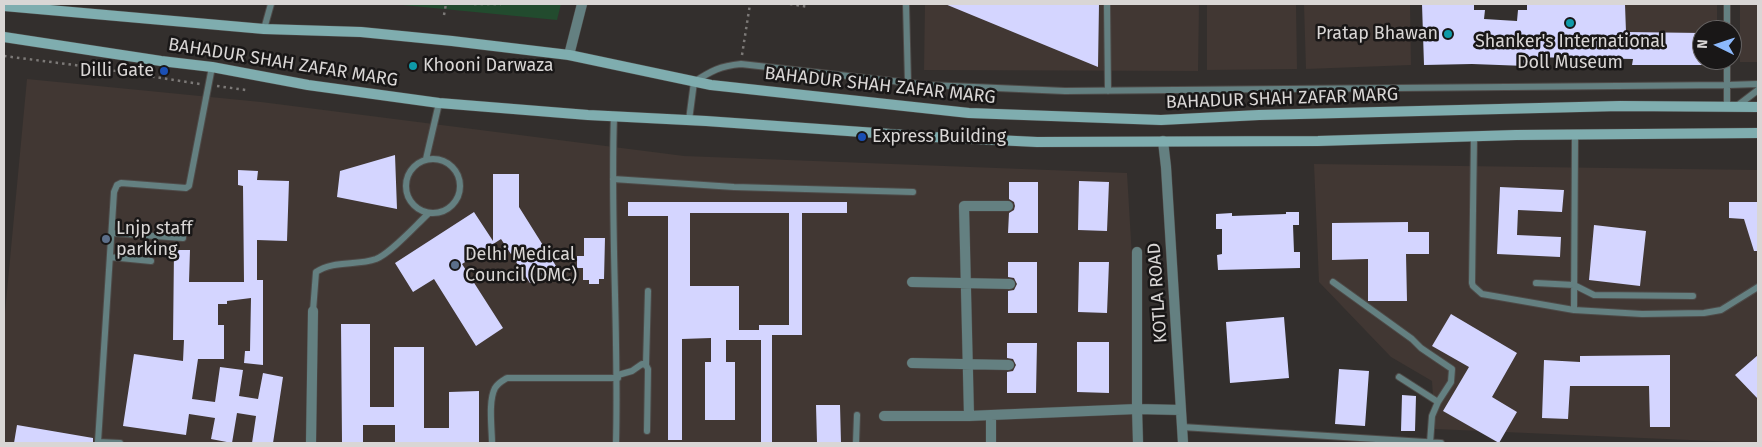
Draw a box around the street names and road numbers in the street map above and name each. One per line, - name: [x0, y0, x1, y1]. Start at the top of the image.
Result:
- street label: BAHADUR SHAH ZAFAR MARG: [167, 34, 399, 92]
- street label: BAHADUR SHAH ZAFAR MARG: [763, 63, 997, 109]
- street label: BAHADUR SHAH ZAFAR MARG: [1166, 84, 1398, 114]
- street label: KOTLA ROAD: [1144, 242, 1172, 344]

